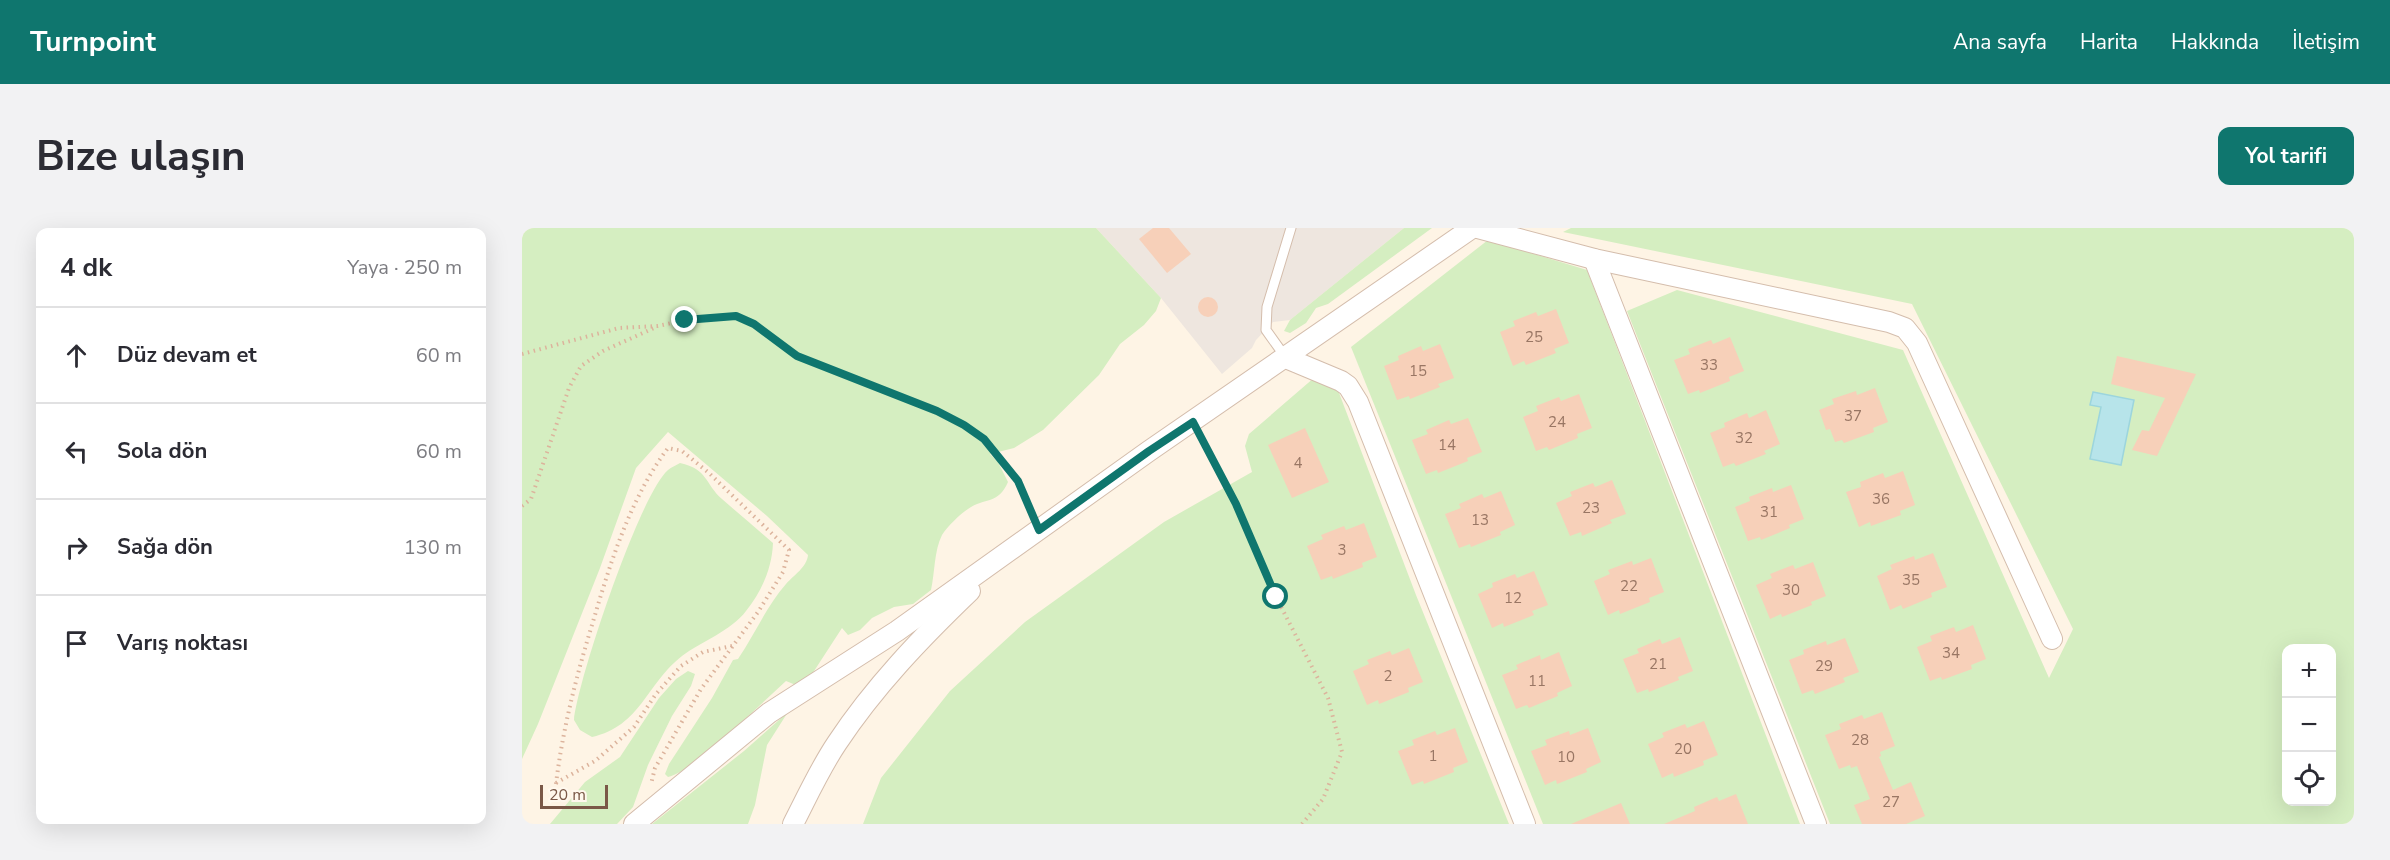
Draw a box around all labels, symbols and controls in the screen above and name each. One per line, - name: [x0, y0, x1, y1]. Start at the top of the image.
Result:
- text: Turnpoint: [30, 23, 156, 61]
- text: Ana sayfa: [1953, 28, 2047, 56]
- text: Harita: [2080, 28, 2138, 56]
- text: Hakkında: [2171, 28, 2259, 56]
- text: İletişim: [2292, 28, 2360, 56]
- button: Yol tarifi: [2218, 127, 2354, 185]
- text: Bize ulaşın: [36, 128, 246, 185]
- text: 4 dk: [60, 250, 112, 285]
- text: Yaya · 250 m: [347, 254, 462, 281]
- route end: [671, 306, 697, 332]
- house number: 25: [1525, 327, 1543, 347]
- icon: ahead: [60, 339, 93, 372]
- text: Düz devam et: [117, 340, 257, 370]
- text: 60 m: [416, 342, 462, 369]
- house number: 33: [1700, 355, 1718, 375]
- house number: 15: [1409, 361, 1427, 381]
- house number: 37: [1844, 406, 1862, 426]
- house number: 24: [1548, 412, 1566, 432]
- house number: 32: [1735, 428, 1753, 448]
- icon: left: [60, 435, 93, 468]
- house number: 14: [1438, 435, 1456, 455]
- text: Sola dön: [117, 436, 207, 466]
- text: 60 m: [416, 438, 462, 465]
- house number: 4: [1293, 453, 1303, 473]
- house number: 36: [1872, 489, 1890, 509]
- house number: 23: [1582, 498, 1600, 518]
- house number: 31: [1760, 502, 1778, 522]
- house number: 13: [1471, 510, 1489, 530]
- icon: right: [60, 531, 93, 564]
- text: Sağa dön: [117, 532, 213, 562]
- text: 130 m: [404, 534, 462, 561]
- house number: 3: [1337, 540, 1347, 560]
- house number: 35: [1902, 570, 1920, 590]
- house number: 22: [1620, 576, 1638, 596]
- house number: 30: [1782, 580, 1800, 600]
- route start: [1262, 583, 1288, 609]
- house number: 12: [1504, 588, 1522, 608]
- icon: arrive: [60, 627, 93, 660]
- text: Varış noktası: [117, 628, 248, 658]
- house number: 34: [1942, 643, 1960, 663]
- map controls: [2282, 644, 2336, 806]
- button: +: [2282, 644, 2336, 698]
- house number: 21: [1649, 654, 1667, 674]
- house number: 29: [1815, 656, 1833, 676]
- house number: 2: [1383, 666, 1393, 686]
- house number: 11: [1528, 671, 1546, 691]
- button: −: [2282, 698, 2336, 752]
- house number: 28: [1851, 730, 1869, 750]
- house number: 20: [1674, 739, 1692, 759]
- house number: 1: [1428, 746, 1438, 766]
- house number: 10: [1557, 747, 1575, 767]
- button: locate: [2282, 752, 2336, 806]
- scale bar: [540, 782, 608, 810]
- text: 20 m: [549, 784, 586, 806]
- house number: 27: [1882, 792, 1900, 812]

